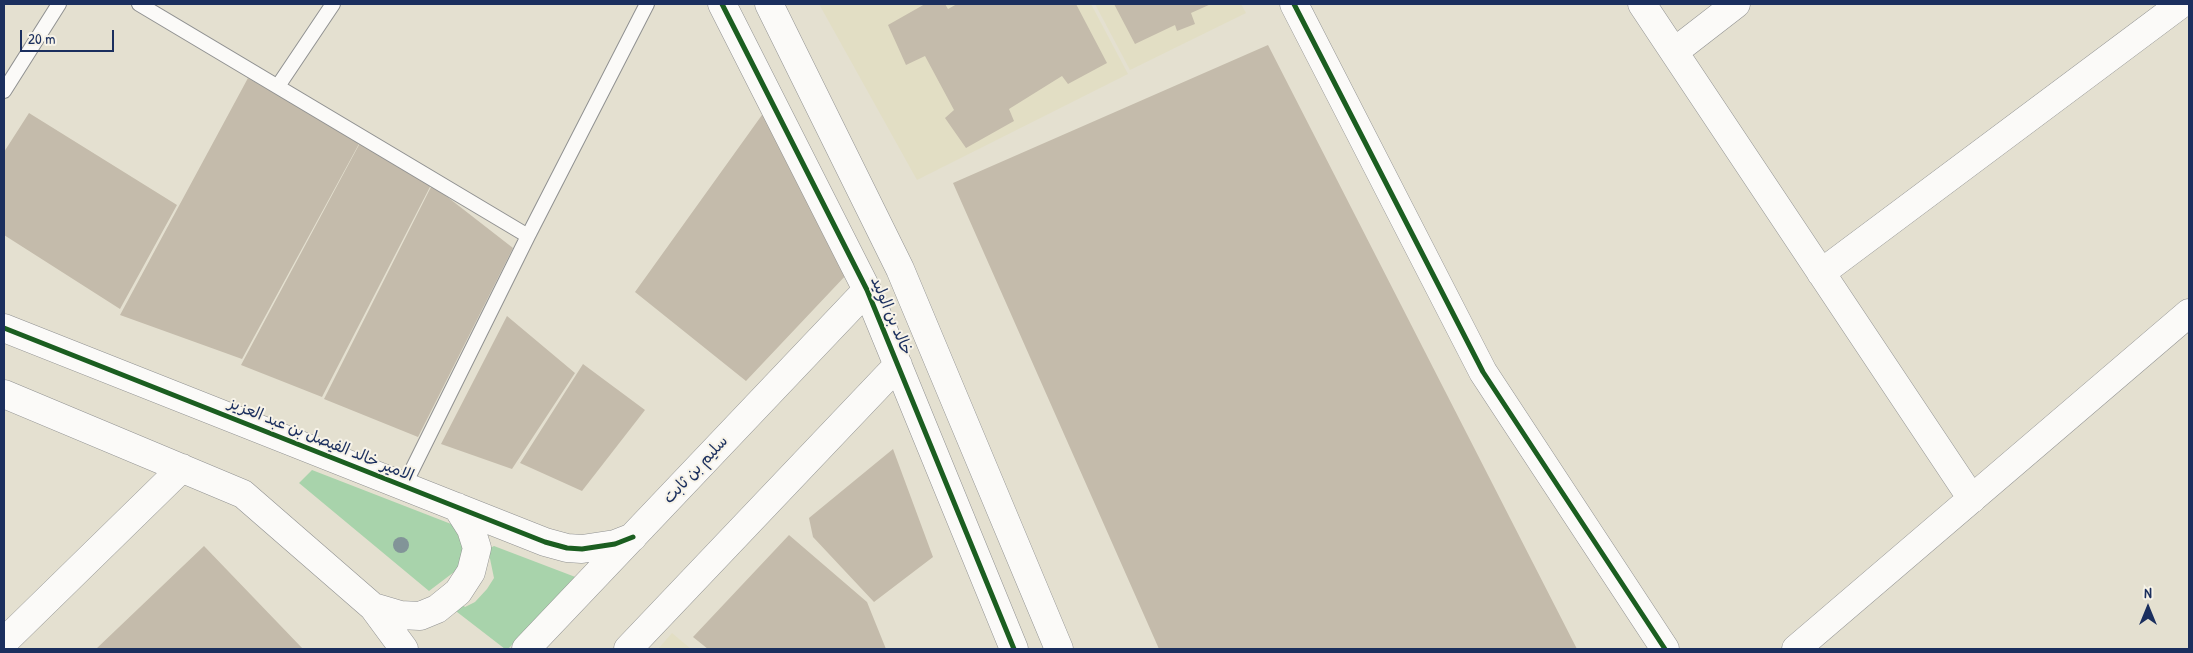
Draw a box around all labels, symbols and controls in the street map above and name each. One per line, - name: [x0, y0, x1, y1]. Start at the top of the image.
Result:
- scale bar: [22, 20, 116, 52]
- text: 20 m: [28, 28, 55, 49]
- street label: خالد بن الوليد: [866, 274, 916, 358]
- street label: الامير خالد الفيصل بن عبد العزيز: [225, 394, 417, 486]
- street label: سليم بن ثابت: [660, 432, 732, 508]
- north arrow: [2123, 583, 2173, 633]
- text: N: [2144, 583, 2152, 602]

